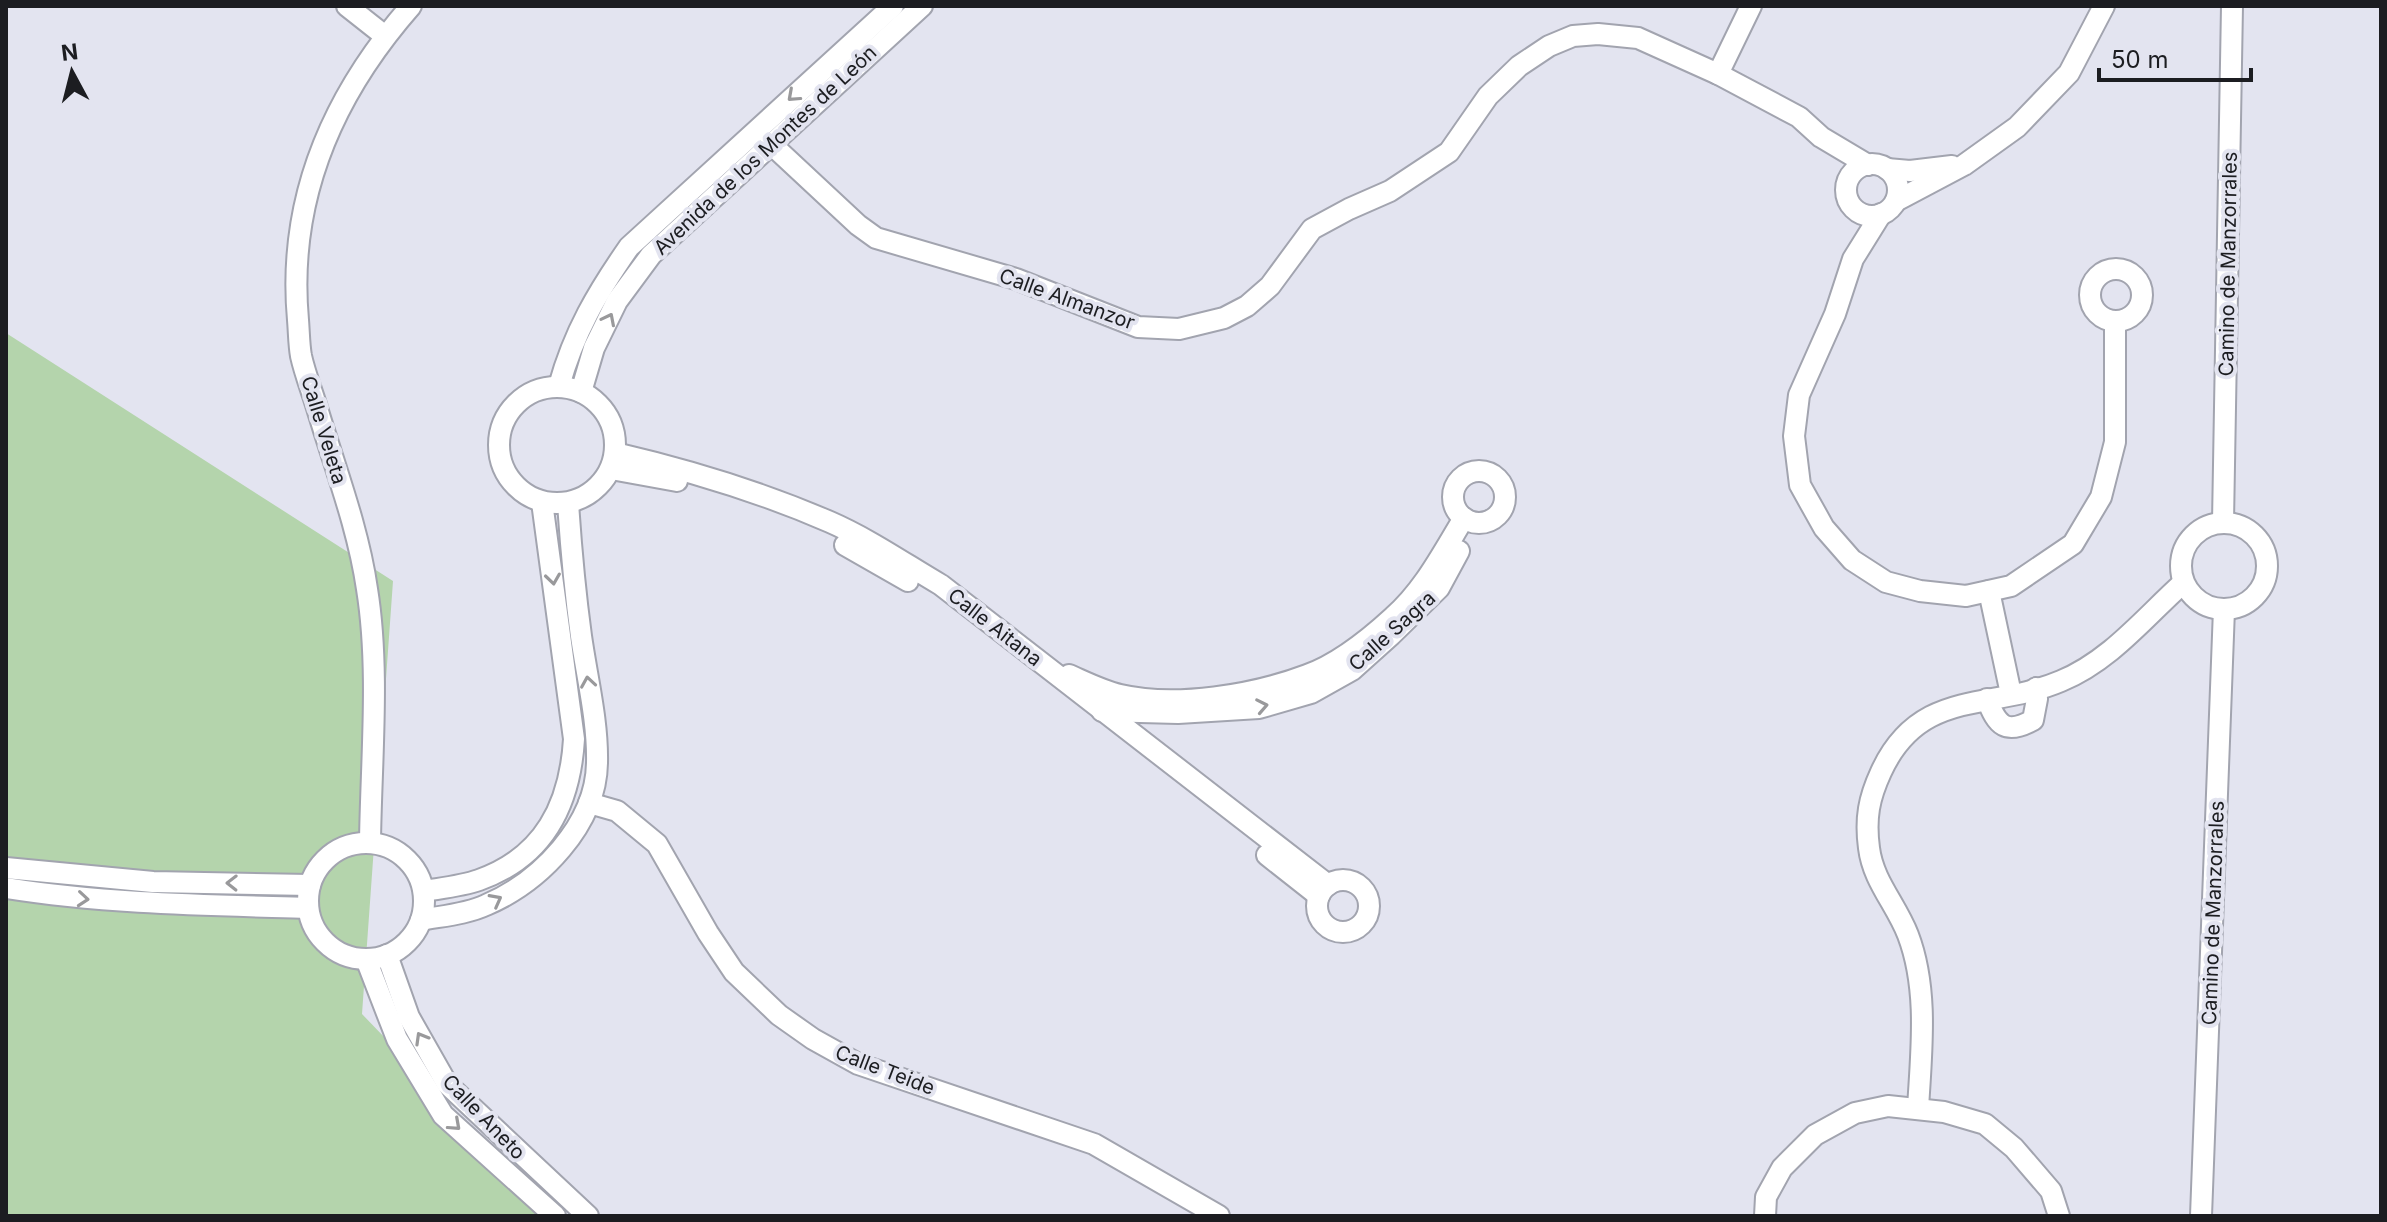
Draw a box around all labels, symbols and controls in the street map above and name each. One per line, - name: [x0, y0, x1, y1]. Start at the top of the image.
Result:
- north arrow: [32, 32, 112, 112]
- scale bar: [2099, 32, 2251, 82]
- text: N: [60, 38, 79, 66]
- street label: Avenida de los Montes de León: [649, 40, 881, 260]
- text: 50 m: [2111, 45, 2169, 74]
- one-way arrow: [788, 86, 803, 100]
- street label: Camino de Manzorrales: [2214, 151, 2242, 377]
- street label: Calle Almanzor: [996, 263, 1138, 335]
- one-way arrow: [599, 312, 614, 327]
- street label: Calle Veleta: [296, 373, 352, 487]
- one-way arrow: [544, 573, 561, 586]
- street label: Calle Aitana: [943, 583, 1047, 671]
- street label: Calle Sagra: [1344, 586, 1440, 676]
- one-way arrow: [580, 675, 597, 689]
- one-way arrow: [1255, 699, 1268, 716]
- street label: Camino de Manzorrales: [2197, 800, 2229, 1026]
- one-way arrow: [225, 874, 238, 892]
- one-way arrow: [77, 890, 90, 907]
- one-way arrow: [488, 895, 502, 910]
- one-way arrow: [415, 1032, 431, 1047]
- street label: Calle Teide: [832, 1040, 938, 1100]
- street label: Calle Aneto: [438, 1070, 530, 1164]
- one-way arrow: [445, 1116, 460, 1130]

